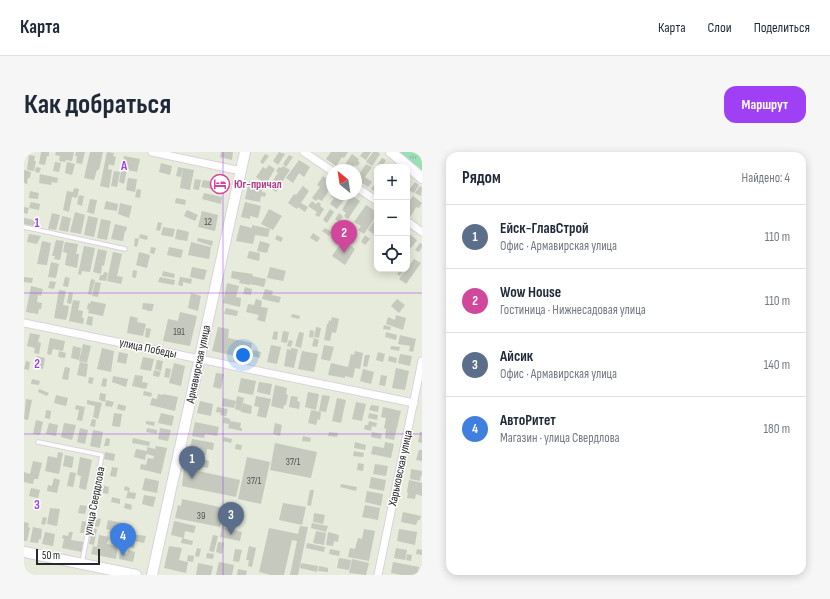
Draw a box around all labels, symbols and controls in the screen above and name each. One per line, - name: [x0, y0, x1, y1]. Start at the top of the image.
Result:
- text: Карта: [20, 16, 60, 39]
- text: Карта: [658, 19, 686, 36]
- text: Слои: [708, 19, 732, 36]
- text: Поделиться: [754, 19, 810, 36]
- button: Маршрут: [724, 86, 806, 123]
- text: Как добраться: [24, 88, 171, 121]
- text: A: [120, 158, 128, 174]
- north arrow: [326, 164, 362, 200]
- map controls: [374, 164, 410, 272]
- button: +: [374, 164, 410, 200]
- text: Рядом: [462, 168, 501, 188]
- text: Найдено: 4: [742, 170, 790, 186]
- hotel icon: Юг-причал: [209, 173, 231, 195]
- place label: Юг-причал: [234, 177, 282, 192]
- button: −: [374, 200, 410, 236]
- text: 1: [34, 215, 40, 231]
- house number: 12: [204, 216, 212, 228]
- text: Ейск-ГлавСтрой: [500, 219, 589, 238]
- pin: 2: [331, 220, 357, 253]
- text: 1: [472, 229, 478, 245]
- text: 110 m: [765, 229, 790, 245]
- button: locate: [374, 236, 410, 272]
- text: Офис · Армавирская улица: [500, 238, 617, 254]
- text: Wow House: [500, 283, 561, 302]
- text: 2: [472, 293, 478, 309]
- text: 110 m: [765, 293, 790, 309]
- text: Гостиница · Нижнесадовая улица: [500, 302, 646, 318]
- street label: Армавирская улица: [183, 323, 214, 406]
- house number: 191: [173, 326, 185, 338]
- street label: улица Победы: [118, 335, 178, 362]
- your location: [233, 345, 253, 365]
- text: Айсик: [500, 347, 533, 366]
- text: 2: [34, 356, 40, 372]
- text: 3: [472, 357, 478, 373]
- text: 140 m: [764, 357, 790, 373]
- text: Офис · Армавирская улица: [500, 366, 617, 382]
- text: АвтоРитет: [500, 411, 556, 430]
- text: 4: [472, 421, 478, 437]
- text: 180 m: [764, 421, 790, 437]
- street label: Харьковская улица: [385, 428, 416, 508]
- text: Магазин · улица Свердлова: [500, 430, 620, 446]
- pin: 1: [179, 446, 205, 479]
- house number: 37/1: [286, 456, 301, 468]
- street label: улица Свердлова: [80, 465, 109, 537]
- house number: 37/1: [247, 475, 262, 487]
- text: 3: [34, 497, 40, 513]
- pin: 3: [218, 502, 244, 535]
- house number: 39: [197, 510, 205, 522]
- pin: 4: [110, 523, 136, 556]
- scale bar: [36, 547, 100, 566]
- text: 50 m: [42, 549, 60, 562]

